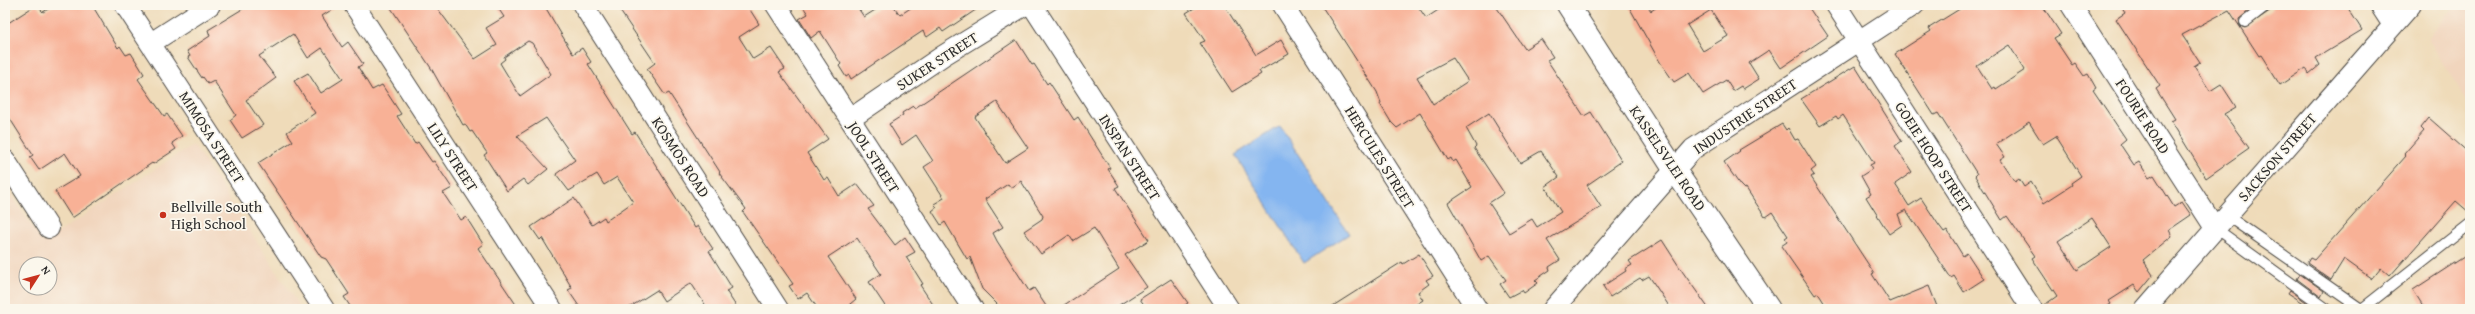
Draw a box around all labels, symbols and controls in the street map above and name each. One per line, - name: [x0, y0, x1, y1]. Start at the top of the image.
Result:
- street label: SUKER STREET: [892, 26, 982, 95]
- street label: INDUSTRIE STREET: [1689, 73, 1802, 159]
- street label: FOURIE ROAD: [2111, 74, 2175, 158]
- street label: MIMOSA STREET: [174, 87, 250, 188]
- street label: GOEIE HOOP STREET: [1890, 97, 1978, 217]
- street label: KASSELSVLEI ROAD: [1625, 101, 1711, 215]
- street label: HERCULES STREET: [1340, 102, 1420, 213]
- street label: SACKSON STREET: [2233, 108, 2322, 206]
- street label: INSPAN STREET: [1094, 110, 1166, 205]
- street label: KOSMOS ROAD: [647, 113, 715, 201]
- street label: JOOL STREET: [842, 115, 905, 197]
- street label: LILY STREET: [423, 118, 483, 196]
- place label: Bellville South High School: [171, 196, 263, 234]
- marker: Bellville South High School: [158, 210, 168, 220]
- north arrow: [18, 256, 58, 296]
- text: N: [37, 262, 55, 278]

